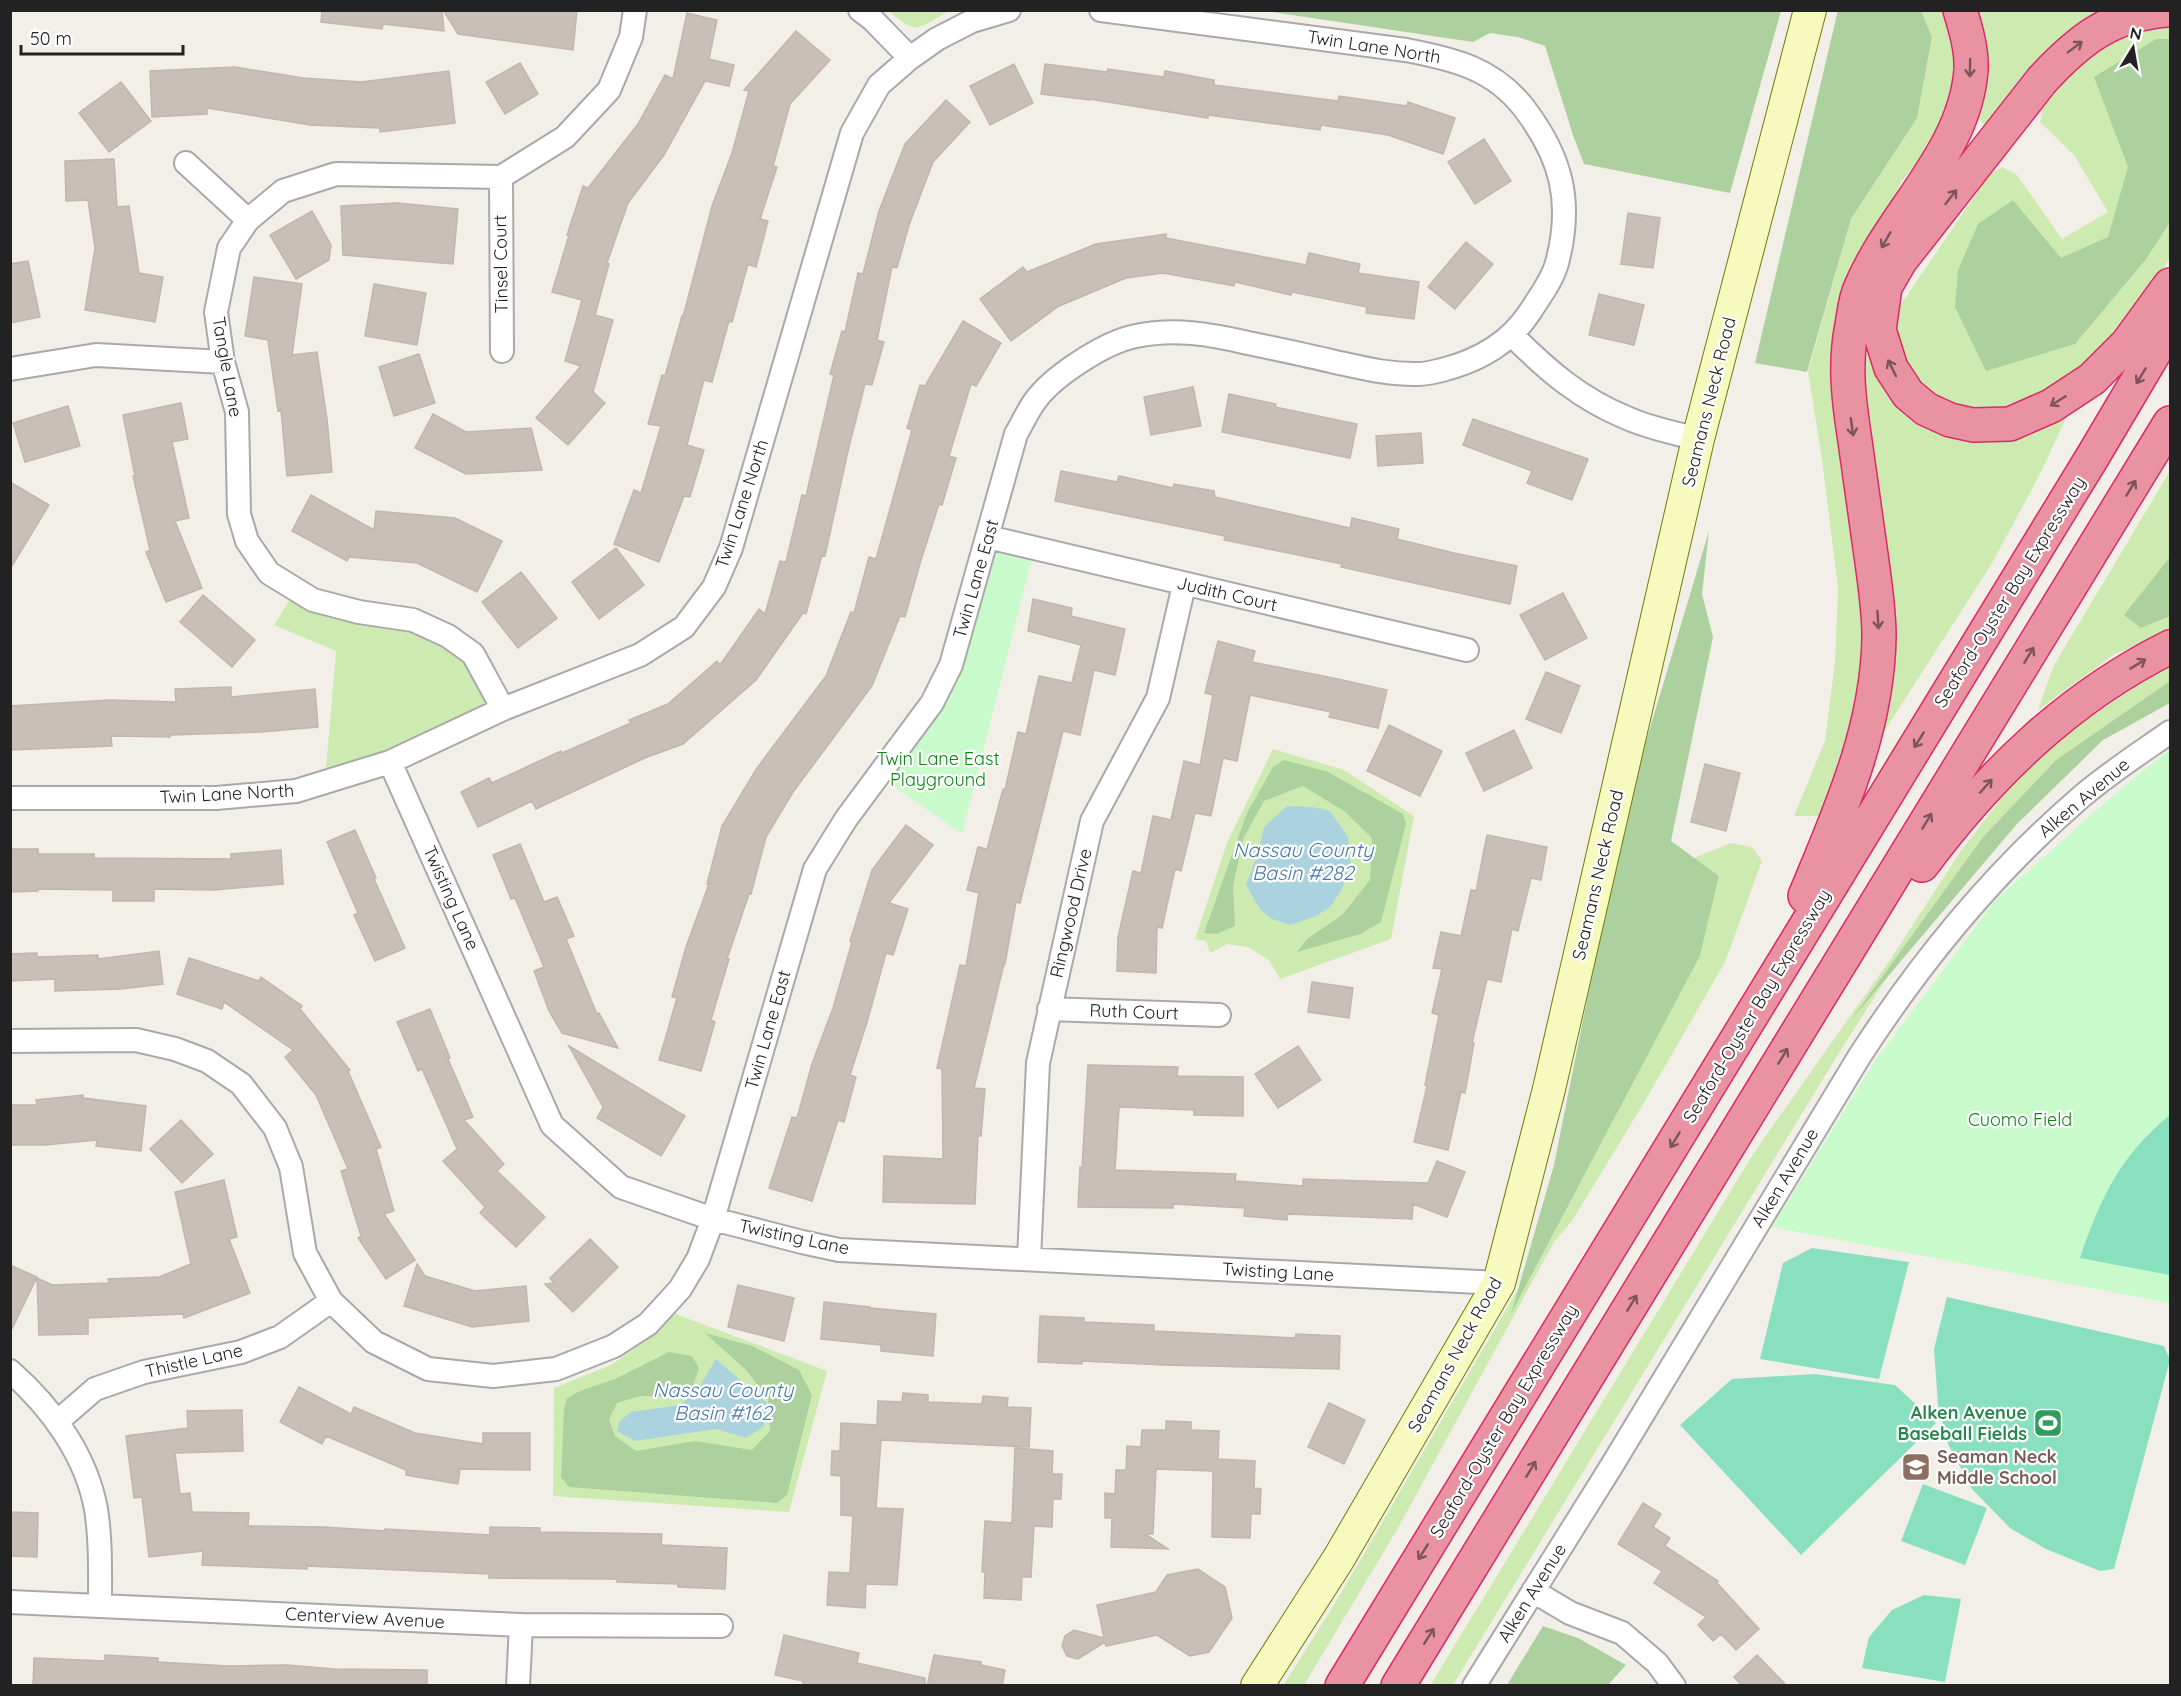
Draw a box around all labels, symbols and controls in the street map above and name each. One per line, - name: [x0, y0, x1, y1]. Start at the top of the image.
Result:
- scale bar: [21, 18, 183, 56]
- north arrow: [2103, 18, 2163, 78]
- text: N: [2128, 22, 2144, 44]
- street label: Twin Lane North: [1306, 25, 1442, 68]
- text: 50 m: [30, 27, 72, 50]
- one-way arrow: [2066, 41, 2082, 54]
- one-way arrow: [1964, 57, 1976, 77]
- one-way arrow: [1944, 190, 1957, 206]
- street label: Tinsel Court: [488, 214, 513, 314]
- one-way arrow: [1879, 231, 1891, 248]
- street label: Tangle Lane: [207, 315, 248, 419]
- street label: Seamans Neck Road: [1676, 315, 1741, 489]
- one-way arrow: [1886, 359, 1898, 377]
- one-way arrow: [2134, 367, 2146, 384]
- one-way arrow: [2050, 395, 2067, 407]
- one-way arrow: [1847, 416, 1858, 436]
- street label: Twin Lane North: [710, 436, 773, 571]
- street label: Seaford-Oyster Bay Expressway: [1929, 472, 2091, 712]
- one-way arrow: [2124, 480, 2137, 497]
- street label: Twin Lane East: [948, 517, 1004, 641]
- street label: Judith Court: [1175, 571, 1280, 616]
- one-way arrow: [1873, 610, 1884, 630]
- one-way arrow: [2023, 647, 2035, 664]
- one-way arrow: [2129, 658, 2146, 670]
- one-way arrow: [1913, 731, 1925, 748]
- park label: Twin Lane East Playground: [876, 747, 1000, 791]
- street label: Alken Avenue: [2033, 753, 2134, 842]
- street label: Twin Lane North: [159, 778, 295, 809]
- one-way arrow: [1979, 779, 1993, 794]
- street label: Seamans Neck Road: [1567, 787, 1628, 962]
- one-way arrow: [1921, 813, 1933, 830]
- water label: Nassau County Basin #282: [1233, 837, 1375, 885]
- street label: Twisting Lane: [418, 842, 485, 954]
- street label: Ringwood Drive: [1044, 846, 1097, 980]
- street label: Seaford-Oyster Bay Expressway: [1678, 885, 1836, 1127]
- street label: Twin Lane East: [740, 968, 796, 1092]
- street label: Ruth Court: [1089, 998, 1179, 1025]
- one-way arrow: [1778, 1048, 1790, 1065]
- park label: Cuomo Field: [1968, 1108, 2072, 1131]
- street label: Alken Avenue: [1746, 1124, 1823, 1232]
- one-way arrow: [1669, 1131, 1682, 1148]
- street label: Twisting Lane: [737, 1214, 851, 1259]
- street label: Twisting Lane: [1221, 1257, 1335, 1286]
- street label: Seamans Neck Road: [1402, 1273, 1507, 1436]
- one-way arrow: [1627, 1295, 1639, 1312]
- street label: Seaford-Oyster Bay Expressway: [1425, 1300, 1583, 1542]
- street label: Thistle Lane: [143, 1338, 245, 1383]
- water label: Nassau County Basin #162: [653, 1377, 795, 1425]
- place label: Alken Avenue Baseball Fields: [1898, 1401, 2027, 1445]
- sports icon: Alken Avenue Baseball Fields: [2032, 1407, 2064, 1439]
- place label: Seaman Neck Middle School: [1937, 1445, 2057, 1489]
- school or university icon: Seaman Neck Middle School: [1900, 1451, 1932, 1483]
- one-way arrow: [1525, 1461, 1537, 1478]
- street label: Alken Avenue: [1492, 1539, 1571, 1646]
- one-way arrow: [1417, 1544, 1430, 1561]
- street label: Centerview Avenue: [285, 1602, 445, 1633]
- one-way arrow: [1423, 1628, 1435, 1645]

